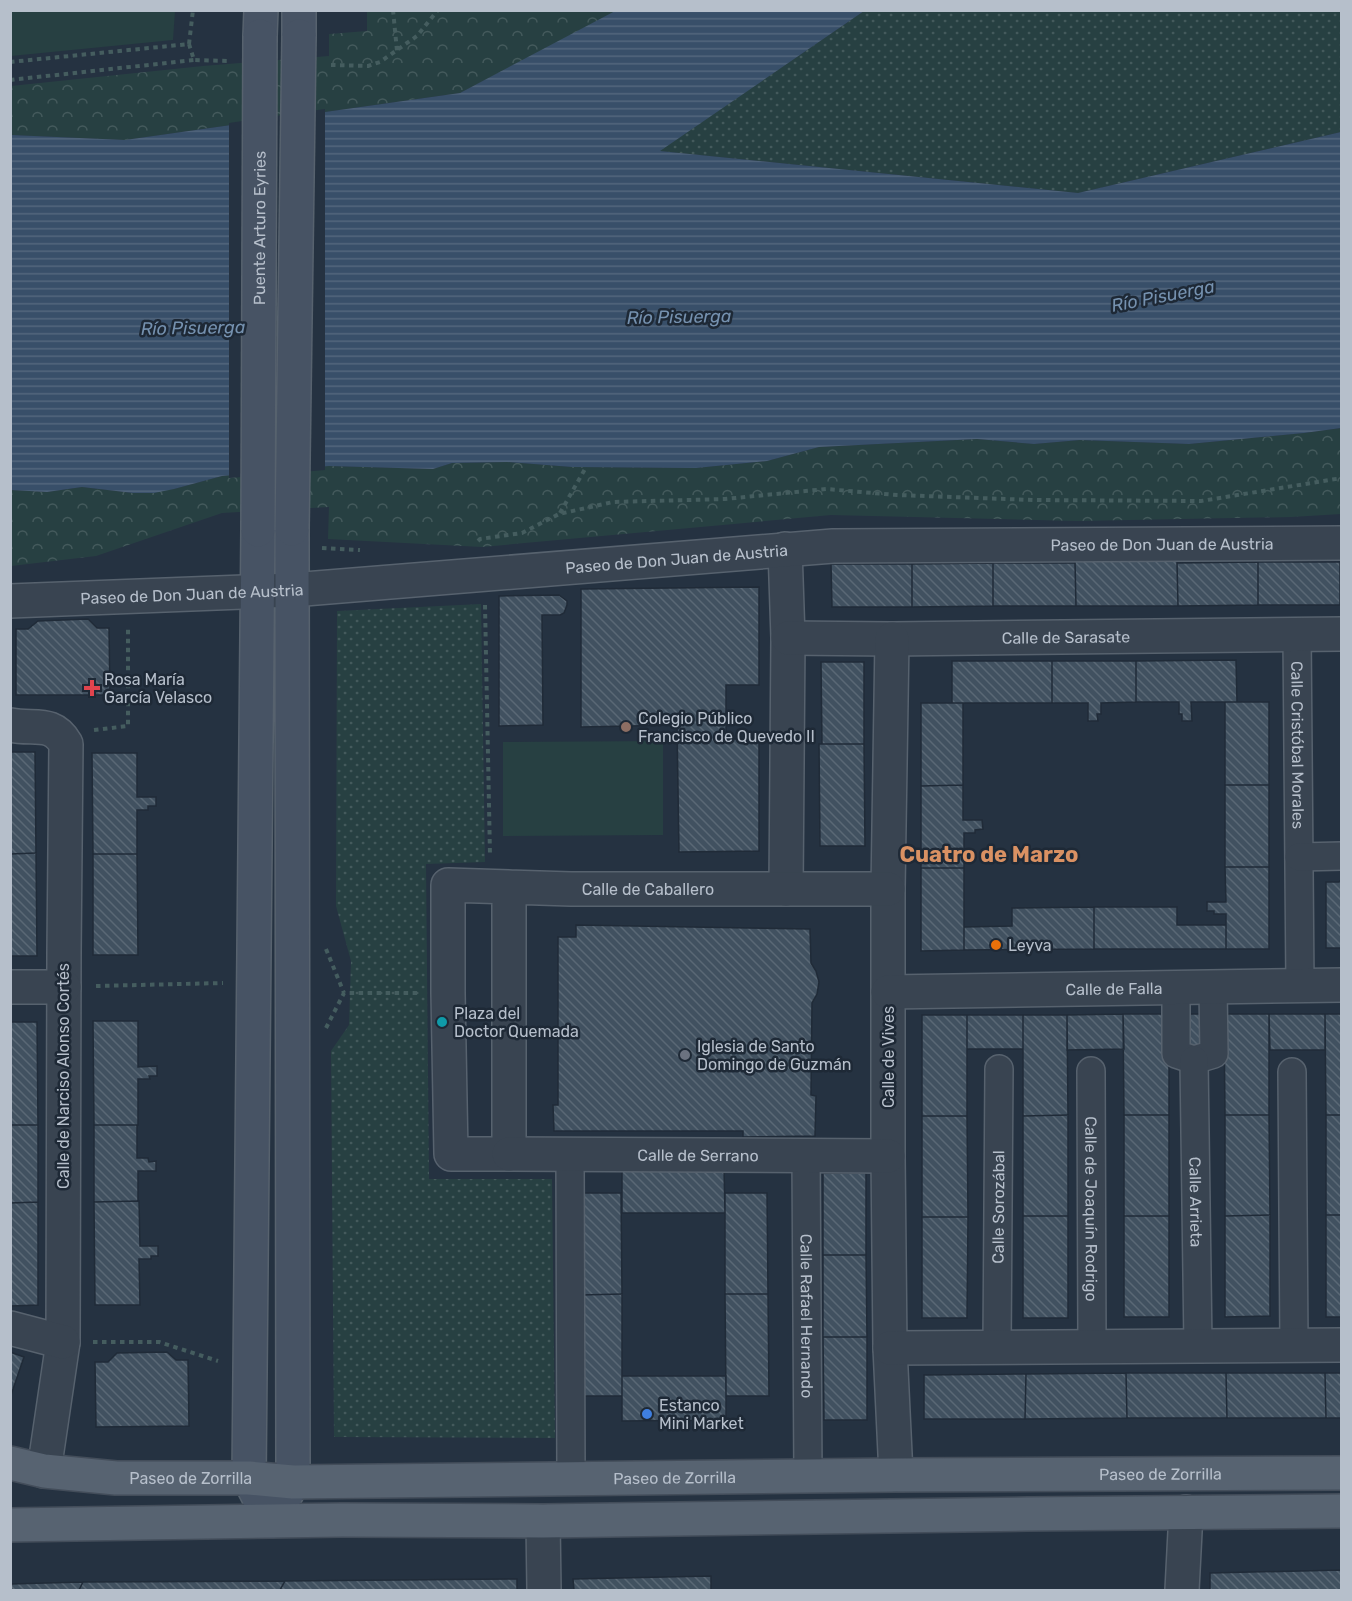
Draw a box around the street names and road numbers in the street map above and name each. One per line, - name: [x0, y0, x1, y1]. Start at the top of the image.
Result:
- street label: Puente Arturo Eyries: [249, 151, 269, 305]
- street label: Paseo de Don Juan de Austria: [1050, 534, 1274, 554]
- street label: Paseo de Don Juan de Austria: [565, 540, 789, 577]
- street label: Paseo de Don Juan de Austria: [80, 580, 304, 608]
- street label: Calle de Sarasate: [1002, 627, 1130, 647]
- street label: Calle Cristóbal Morales: [1288, 661, 1308, 829]
- street label: Calle de Caballero: [582, 880, 714, 899]
- street label: Calle de Narciso Alonso Cortés: [54, 963, 73, 1189]
- street label: Calle de Falla: [1065, 978, 1163, 999]
- street label: Calle de Vives: [879, 1006, 898, 1108]
- street label: Calle de Joaquín Rodrigo: [1082, 1116, 1101, 1302]
- street label: Calle de Serrano: [637, 1145, 759, 1165]
- street label: Calle Sorozábal: [988, 1150, 1008, 1264]
- street label: Calle Arrieta: [1186, 1157, 1206, 1247]
- street label: Calle Rafael Hernando: [797, 1234, 817, 1398]
- street label: Paseo de Zorrilla: [1099, 1464, 1222, 1484]
- street label: Paseo de Zorrilla: [613, 1467, 736, 1488]
- street label: Paseo de Zorrilla: [129, 1469, 252, 1488]

